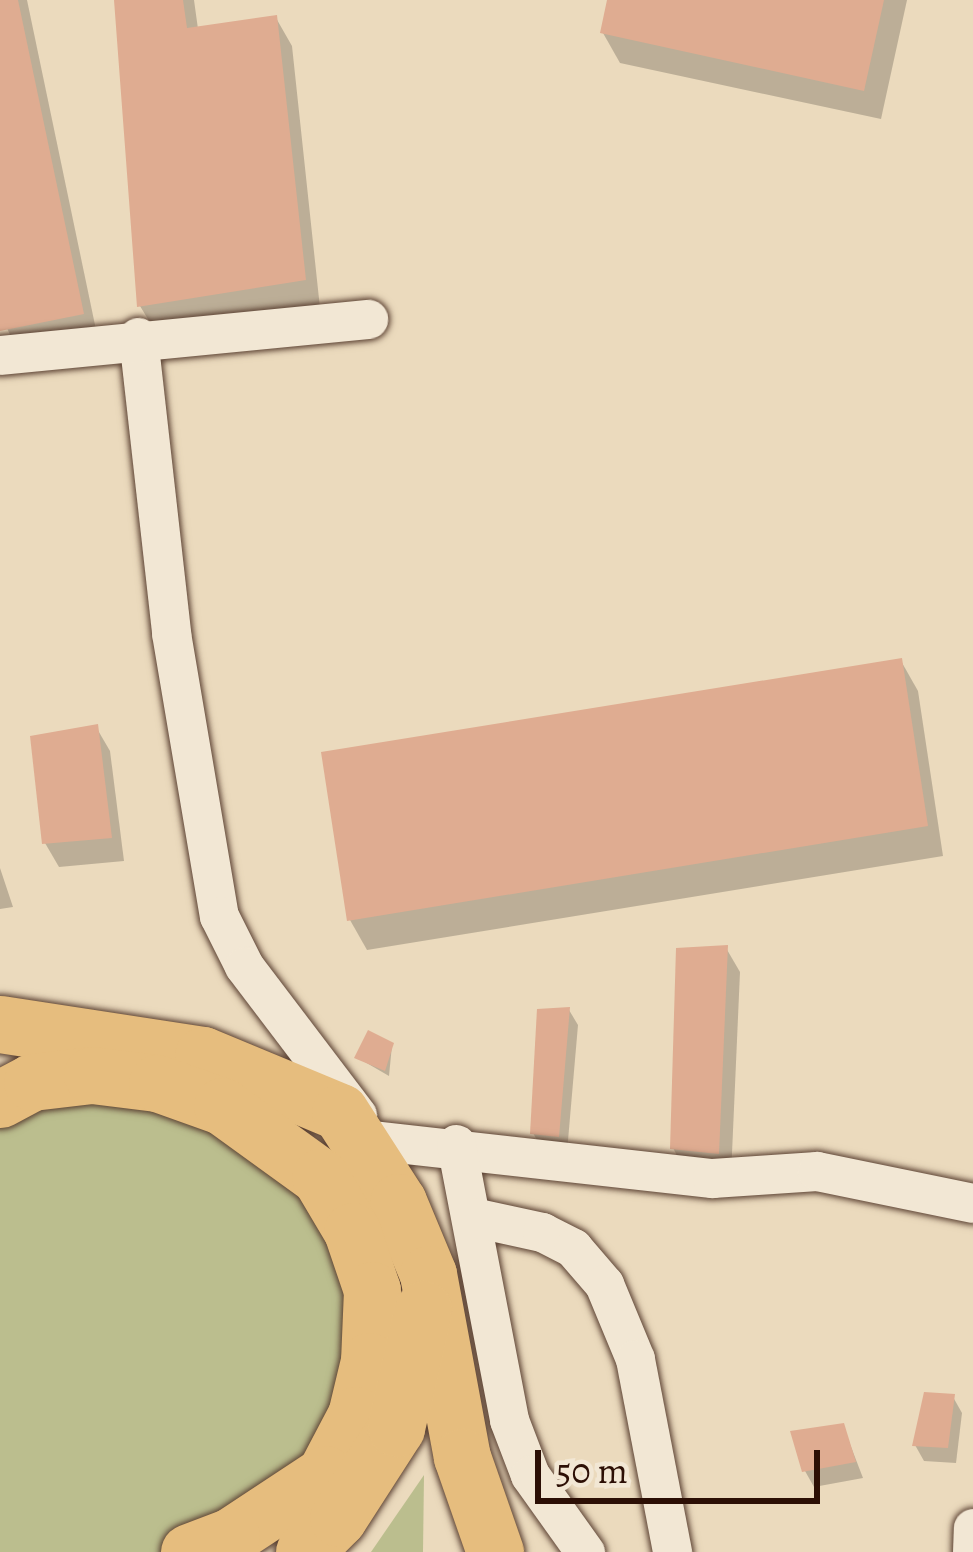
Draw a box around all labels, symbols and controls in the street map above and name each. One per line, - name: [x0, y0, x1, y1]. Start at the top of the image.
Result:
- scale bar: [541, 1426, 826, 1500]
- text: 50 m: [556, 1446, 628, 1495]

